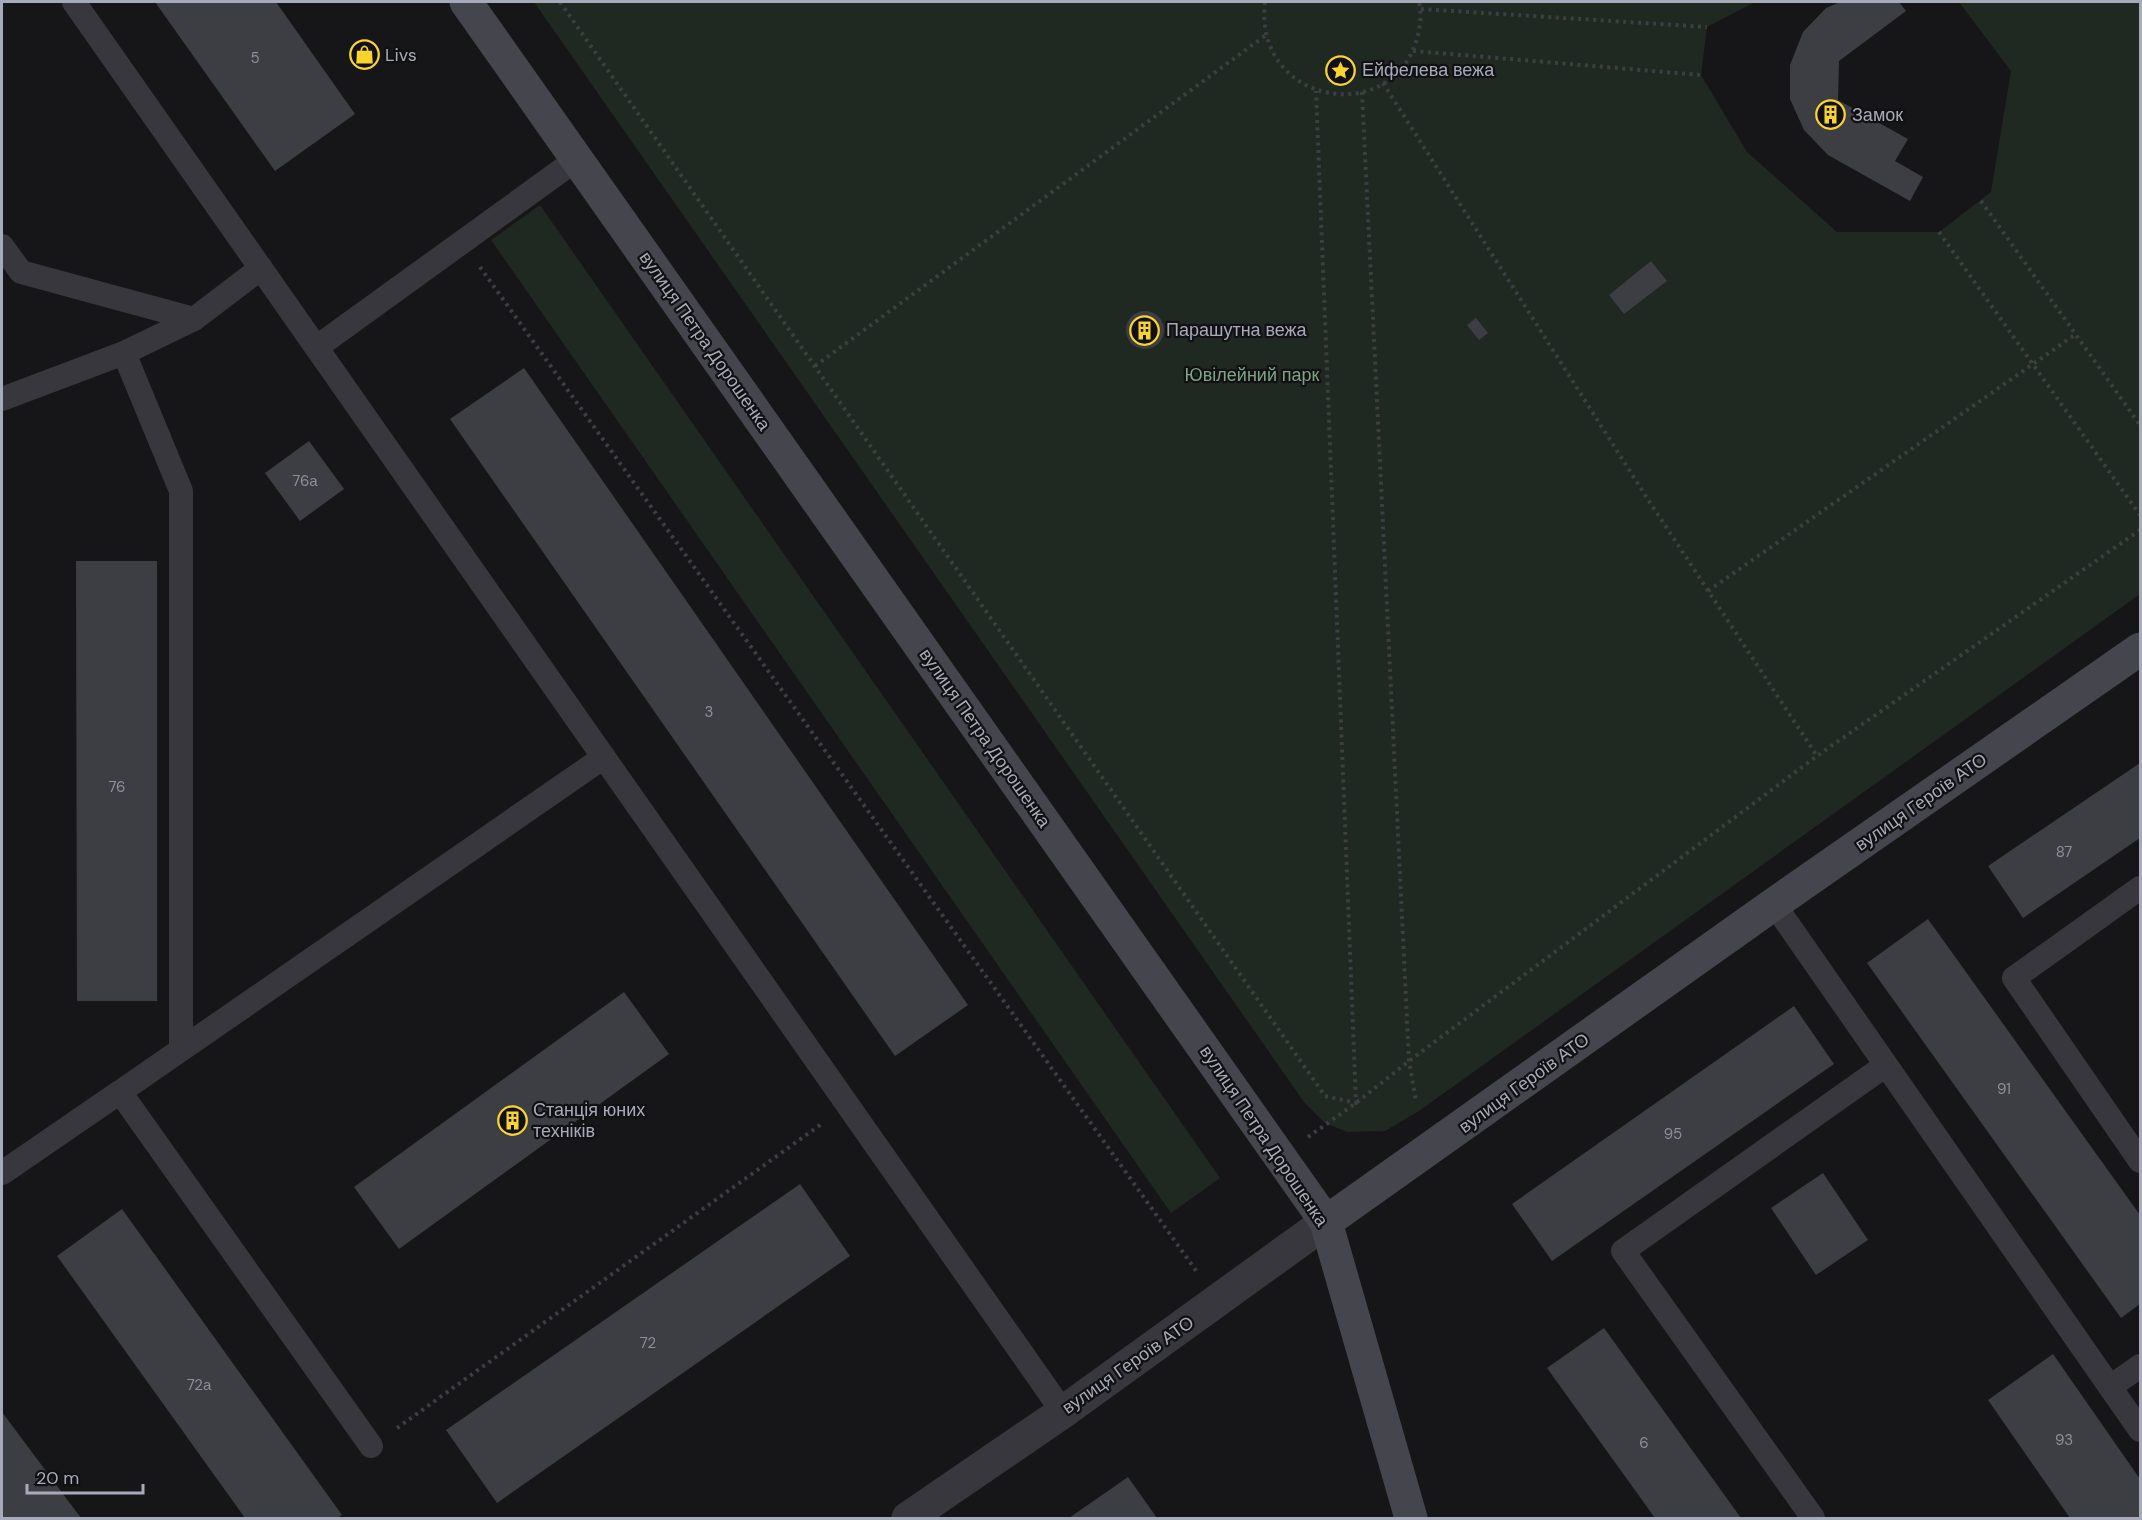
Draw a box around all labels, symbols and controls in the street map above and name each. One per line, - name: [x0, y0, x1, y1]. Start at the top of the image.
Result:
- shop icon: Livs: [348, 39, 380, 71]
- place label: Livs: [385, 43, 417, 67]
- house number: 5: [250, 48, 260, 68]
- place icon: Ейфелева вежа: [1325, 54, 1357, 86]
- place label: Ейфелева вежа: [1362, 58, 1495, 82]
- building icon: Замок: [1815, 99, 1847, 131]
- place label: Замок: [1852, 103, 1903, 127]
- street label: вулиця Петра Дорошенка: [634, 247, 777, 436]
- building icon: Парашутна вежа: [1129, 314, 1161, 346]
- place label: Парашутна вежа: [1166, 318, 1308, 342]
- park label: Ювілейний парк: [1185, 363, 1320, 387]
- house number: 76а: [292, 471, 318, 491]
- street label: вулиця Петра Дорошенка: [914, 644, 1057, 833]
- house number: 3: [705, 702, 713, 722]
- street label: вулиця Героїв АТО: [1850, 747, 1992, 857]
- house number: 76: [108, 777, 126, 797]
- house number: 87: [2056, 842, 2072, 862]
- street label: вулиця Героїв АТО: [1454, 1027, 1594, 1139]
- street label: вулиця Петра Дорошенка: [1194, 1041, 1334, 1232]
- house number: 91: [1997, 1079, 2011, 1099]
- place label: Станція юних техніків: [533, 1098, 645, 1143]
- building icon: Станція юних техніків: [496, 1104, 528, 1136]
- house number: 95: [1664, 1124, 1682, 1144]
- street label: вулиця Героїв АТО: [1057, 1310, 1199, 1420]
- house number: 72: [640, 1333, 656, 1353]
- house number: 72а: [187, 1375, 212, 1395]
- house number: 93: [2055, 1430, 2073, 1450]
- house number: 6: [1639, 1433, 1649, 1453]
- scale bar: [27, 1457, 142, 1495]
- text: 20 m: [36, 1466, 79, 1490]

